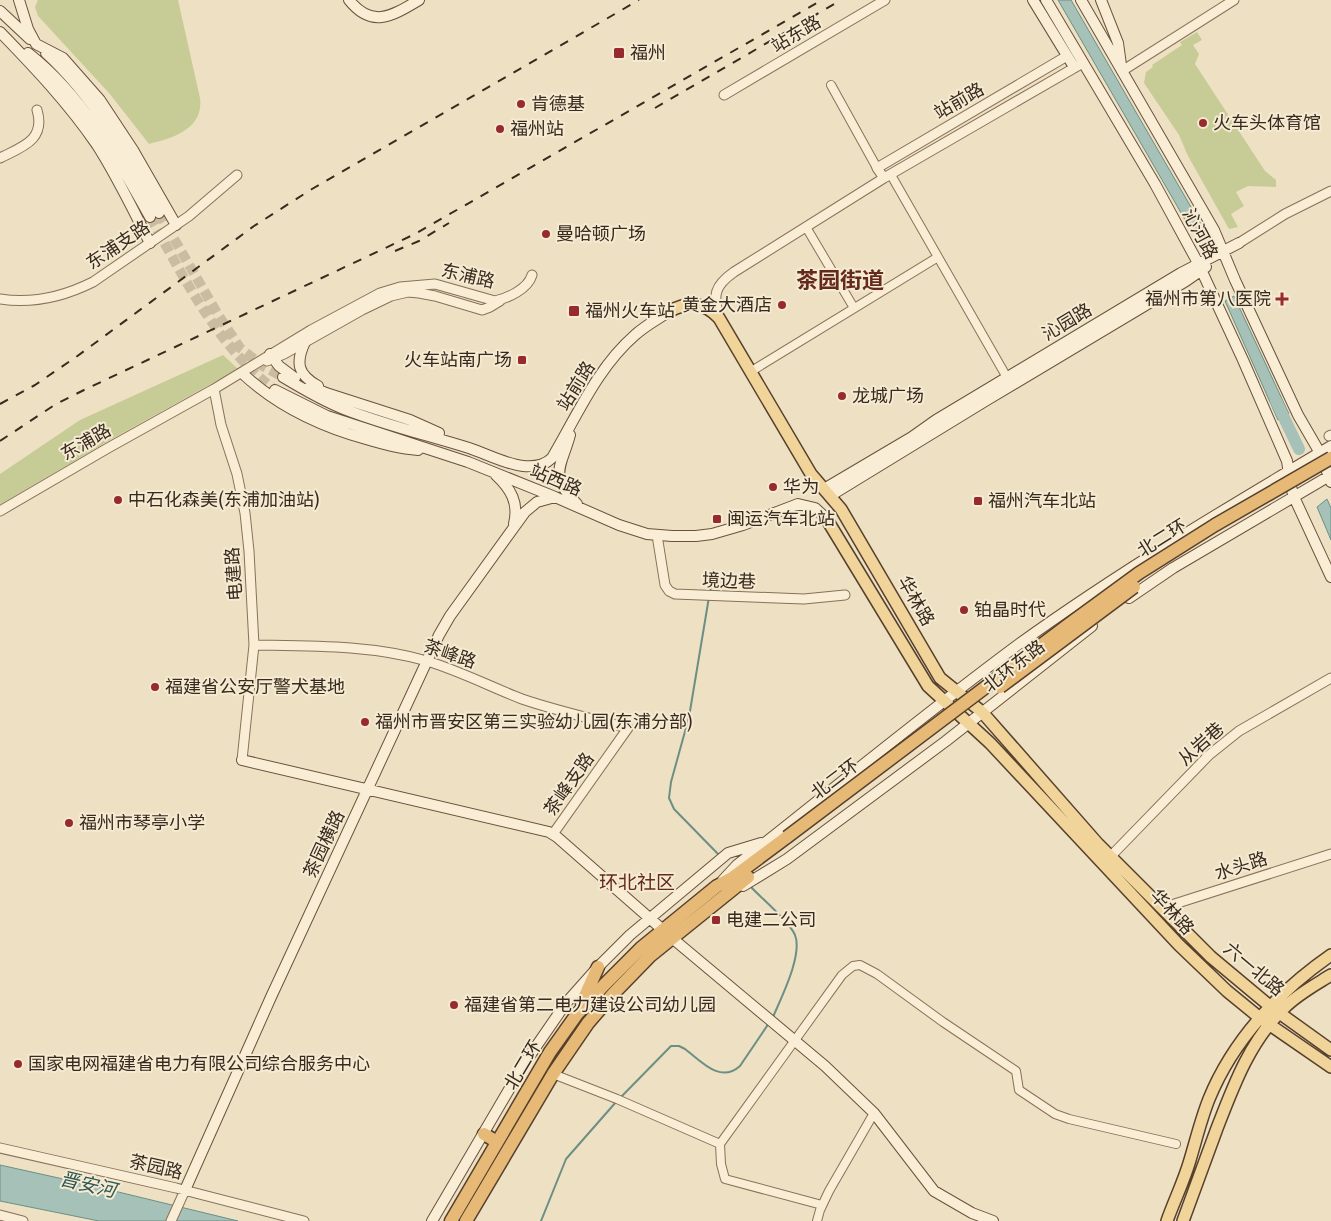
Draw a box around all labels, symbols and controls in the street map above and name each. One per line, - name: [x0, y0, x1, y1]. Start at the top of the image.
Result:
- street label: 站东路: [765, 7, 825, 58]
- place label: 福州: [630, 38, 666, 65]
- marker: 福州: [612, 46, 626, 60]
- street label: 站前路: [928, 75, 988, 125]
- place label: 肯德基: [531, 89, 585, 116]
- marker: 肯德基: [515, 98, 527, 110]
- place label: 火车头体育馆: [1213, 108, 1321, 135]
- place label: 福州站: [510, 114, 564, 141]
- marker: 火车头体育馆: [1197, 117, 1209, 129]
- marker: 福州站: [494, 123, 506, 135]
- street label: 沁河路: [1177, 203, 1226, 263]
- street label: 东浦支路: [80, 212, 155, 275]
- place label: 曼哈顿广场: [556, 219, 646, 246]
- marker: 曼哈顿广场: [540, 228, 552, 240]
- street label: 东浦路: [439, 255, 498, 294]
- district label: 茶园街道: [796, 262, 884, 295]
- place label: 福州市第八医院: [1145, 284, 1271, 311]
- place label: 黄金大酒店: [682, 290, 772, 317]
- marker: 福州市第八医院: [1275, 292, 1289, 306]
- street label: 沁园路: [1036, 295, 1096, 346]
- place label: 福州火车站: [585, 296, 675, 323]
- marker: 黄金大酒店: [776, 299, 788, 311]
- marker: 福州火车站: [567, 304, 581, 318]
- place label: 火车站南广场: [404, 345, 512, 372]
- marker: 火车站南广场: [516, 354, 528, 366]
- street label: 站前路: [549, 355, 600, 415]
- place label: 龙城广场: [852, 381, 924, 408]
- marker: 龙城广场: [836, 390, 848, 402]
- street label: 东浦路: [55, 416, 115, 466]
- street label: 站西路: [526, 456, 587, 502]
- place label: 华为: [783, 472, 819, 499]
- marker: 华为: [767, 481, 779, 493]
- place label: 中石化森美(东浦加油站): [128, 485, 320, 512]
- place label: 福州汽车北站: [988, 486, 1096, 513]
- marker: 中石化森美(东浦加油站): [112, 494, 124, 506]
- marker: 福州汽车北站: [972, 495, 984, 507]
- place label: 闽运汽车北站: [727, 504, 835, 531]
- street label: 北二环: [1131, 511, 1191, 562]
- marker: 闽运汽车北站: [711, 513, 723, 525]
- street label: 电建路: [217, 546, 248, 602]
- street label: 境边巷: [702, 565, 757, 594]
- street label: 华林路: [892, 570, 942, 630]
- place label: 铂晶时代: [974, 595, 1046, 622]
- marker: 铂晶时代: [958, 604, 970, 616]
- street label: 茶峰路: [421, 631, 480, 674]
- street label: 北环东路: [976, 632, 1050, 698]
- place label: 福建省公安厅警犬基地: [165, 672, 345, 699]
- marker: 福建省公安厅警犬基地: [149, 681, 161, 693]
- place label: 福州市晋安区第三实验幼儿园(东浦分部): [375, 707, 693, 734]
- street label: 从岩巷: [1171, 715, 1229, 771]
- marker: 福州市晋安区第三实验幼儿园(东浦分部): [359, 716, 371, 728]
- street label: 茶峰支路: [536, 746, 599, 820]
- street label: 北二环: [804, 751, 864, 805]
- street label: 茶园横路: [295, 805, 350, 882]
- place label: 福州市琴亭小学: [79, 808, 205, 835]
- marker: 福州市琴亭小学: [63, 817, 75, 829]
- street label: 水头路: [1211, 843, 1270, 886]
- district label: 环北社区: [599, 867, 675, 895]
- street label: 华林路: [1145, 882, 1201, 940]
- place label: 电建二公司: [726, 905, 816, 932]
- marker: 电建二公司: [710, 914, 722, 926]
- street label: 六一北路: [1219, 934, 1291, 1001]
- place label: 福建省第二电力建设公司幼儿园: [464, 990, 716, 1017]
- marker: 福建省第二电力建设公司幼儿园: [448, 999, 460, 1011]
- street label: 北二环: [496, 1034, 547, 1094]
- place label: 国家电网福建省电力有限公司综合服务中心: [28, 1049, 370, 1076]
- marker: 国家电网福建省电力有限公司综合服务中心: [12, 1058, 24, 1070]
- street label: 茶园路: [127, 1146, 186, 1185]
- water label: 晋安河: [57, 1163, 123, 1204]

